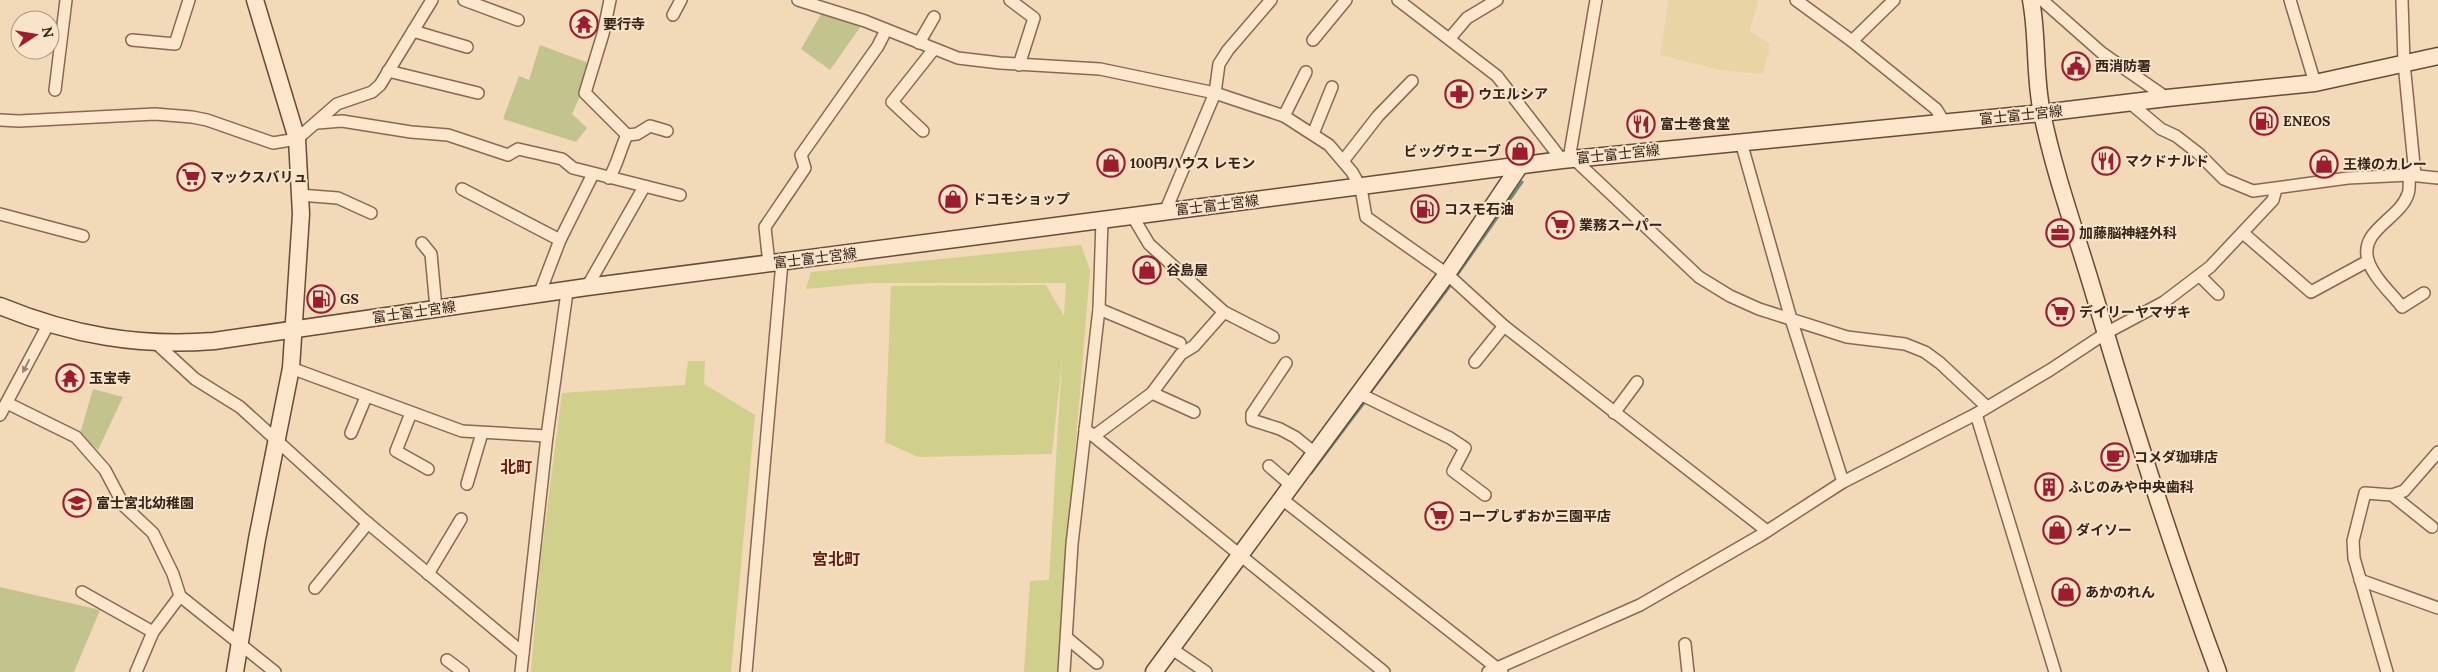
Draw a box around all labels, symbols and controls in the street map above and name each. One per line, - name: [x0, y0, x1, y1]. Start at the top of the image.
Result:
- temple icon: 要行寺: [569, 9, 599, 39]
- north arrow: [10, 10, 60, 60]
- place label: 要行寺: [603, 15, 645, 33]
- text: N: [38, 25, 58, 40]
- public building icon: 西消防署: [2061, 51, 2091, 81]
- place label: 西消防署: [2095, 57, 2151, 75]
- pharmacy icon: ウエルシア: [1444, 79, 1474, 109]
- place label: ウエルシア: [1478, 85, 1548, 103]
- street label: 富士富士宮線: [1978, 102, 2064, 128]
- fuel station icon: ENEOS: [2249, 106, 2279, 136]
- restaurant icon: 富士巻食堂: [1626, 109, 1656, 139]
- place label: ENEOS: [2283, 112, 2330, 130]
- place label: 富士巻食堂: [1660, 115, 1730, 133]
- shop icon: ビッグウェーブ: [1505, 136, 1535, 166]
- street label: 富士富士宮線: [1575, 141, 1661, 167]
- place label: ビッグウェーブ: [1404, 142, 1501, 160]
- restaurant icon: マクドナルド: [2091, 146, 2121, 176]
- shop icon: 100円ハウス レモン: [1096, 148, 1126, 178]
- shop icon: 王様のカレー: [2309, 149, 2339, 179]
- place label: マクドナルド: [2125, 152, 2209, 170]
- place label: 100円ハウス レモン: [1130, 154, 1255, 172]
- place label: 王様のカレー: [2343, 155, 2427, 173]
- supermarket icon: マックスバリュ: [176, 162, 206, 192]
- place label: マックスバリュ: [210, 168, 308, 186]
- shop icon: ドコモショップ: [938, 184, 968, 214]
- place label: ドコモショップ: [972, 190, 1070, 208]
- street label: 富士富士宮線: [1174, 191, 1260, 219]
- fuel station icon: コスモ石油: [1410, 194, 1440, 224]
- place label: コスモ石油: [1444, 200, 1514, 218]
- supermarket icon: 業務スーパー: [1545, 210, 1575, 240]
- place label: 業務スーパー: [1579, 216, 1663, 234]
- office icon: 加藤脳神経外科: [2045, 218, 2075, 248]
- place label: 加藤脳神経外科: [2079, 224, 2177, 242]
- street label: 富士富士宮線: [772, 244, 858, 272]
- shop icon: 谷島屋: [1132, 255, 1162, 285]
- place label: 谷島屋: [1166, 261, 1208, 279]
- fuel station icon: GS: [306, 284, 336, 314]
- place label: GS: [340, 290, 359, 308]
- street label: 富士富士宮線: [371, 297, 457, 327]
- supermarket icon: デイリーヤマザキ: [2045, 297, 2075, 327]
- place label: デイリーヤマザキ: [2079, 303, 2191, 321]
- one-way arrow: [21, 359, 30, 374]
- temple icon: 玉宝寺: [55, 363, 85, 393]
- place label: 玉宝寺: [89, 369, 131, 387]
- cafe icon: コメダ珈琲店: [2100, 442, 2130, 472]
- place label: コメダ珈琲店: [2134, 448, 2218, 466]
- district label: 北町: [500, 457, 532, 477]
- building icon: ふじのみや中央歯科: [2034, 472, 2064, 502]
- place label: ふじのみや中央歯科: [2068, 478, 2194, 496]
- school or university icon: 富士宮北幼稚園: [62, 488, 92, 518]
- place label: 富士宮北幼稚園: [96, 494, 194, 512]
- supermarket icon: コープしずおか三園平店: [1424, 501, 1454, 531]
- place label: コープしずおか三園平店: [1458, 507, 1611, 525]
- shop icon: ダイソー: [2042, 515, 2072, 545]
- place label: ダイソー: [2076, 521, 2132, 539]
- district label: 宮北町: [812, 549, 860, 569]
- shop icon: あかのれん: [2051, 577, 2081, 607]
- place label: あかのれん: [2085, 583, 2155, 601]

